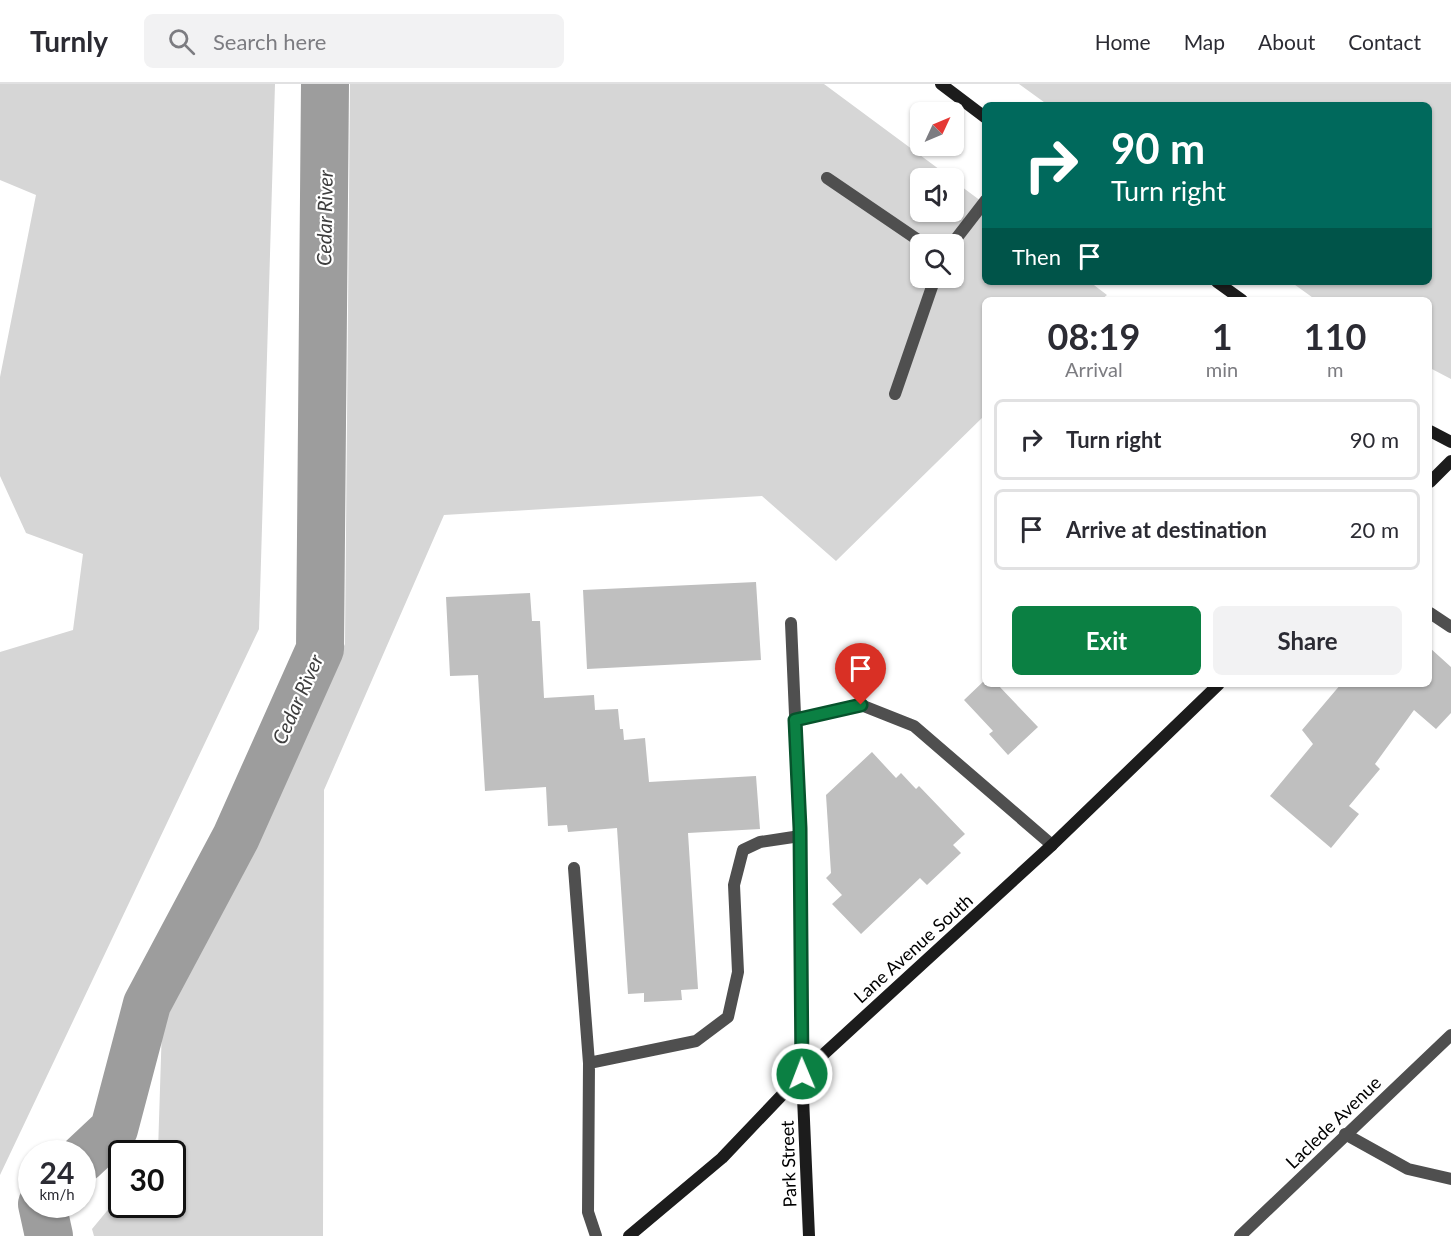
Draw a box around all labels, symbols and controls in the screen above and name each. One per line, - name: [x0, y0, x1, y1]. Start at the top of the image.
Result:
- search box: [144, 14, 564, 68]
- text: Turnly: [30, 24, 108, 58]
- icon: search: [165, 25, 198, 58]
- text: Search here: [213, 28, 326, 55]
- text: Home: [1095, 29, 1151, 54]
- text: Map: [1184, 29, 1225, 54]
- text: About: [1258, 29, 1315, 54]
- text: Contact: [1348, 29, 1421, 54]
- north arrow: [910, 102, 964, 156]
- map controls: [910, 102, 964, 288]
- text: 90 m: [1111, 123, 1205, 173]
- icon: right: [1012, 126, 1090, 204]
- button: sound: [910, 168, 964, 222]
- water label: Cedar River: [311, 169, 337, 266]
- text: Turn right: [1111, 174, 1226, 207]
- button: search: [910, 234, 964, 288]
- icon: arrive: [1073, 240, 1106, 273]
- text: Then: [1012, 243, 1061, 270]
- text: 08:19: [1048, 314, 1140, 358]
- text: 1: [1212, 314, 1233, 358]
- text: 110: [1304, 314, 1366, 358]
- text: Arrival: [1065, 357, 1123, 381]
- text: min: [1206, 357, 1238, 381]
- text: m: [1327, 357, 1343, 381]
- icon: right: [1015, 423, 1048, 456]
- text: Turn right: [1066, 426, 1161, 453]
- text: 90 m: [1350, 426, 1399, 453]
- icon: arrive: [1015, 513, 1048, 546]
- text: Arrive at destination: [1066, 516, 1267, 543]
- text: 20 m: [1350, 516, 1399, 543]
- button: Exit: [1012, 606, 1201, 675]
- button: Share: [1213, 606, 1402, 675]
- pin: [835, 643, 886, 705]
- water label: Cedar River: [267, 649, 328, 748]
- icon: arrive: [844, 652, 877, 685]
- street label: Lane Avenue South: [849, 889, 977, 1007]
- position arrow: [770, 1042, 834, 1106]
- street label: Laclede Avenue: [1281, 1071, 1385, 1173]
- street label: Park Street: [775, 1120, 801, 1208]
- speed limit sign: 30: [108, 1140, 186, 1218]
- text: 24: [40, 1154, 74, 1190]
- text: km/h: [39, 1185, 75, 1203]

